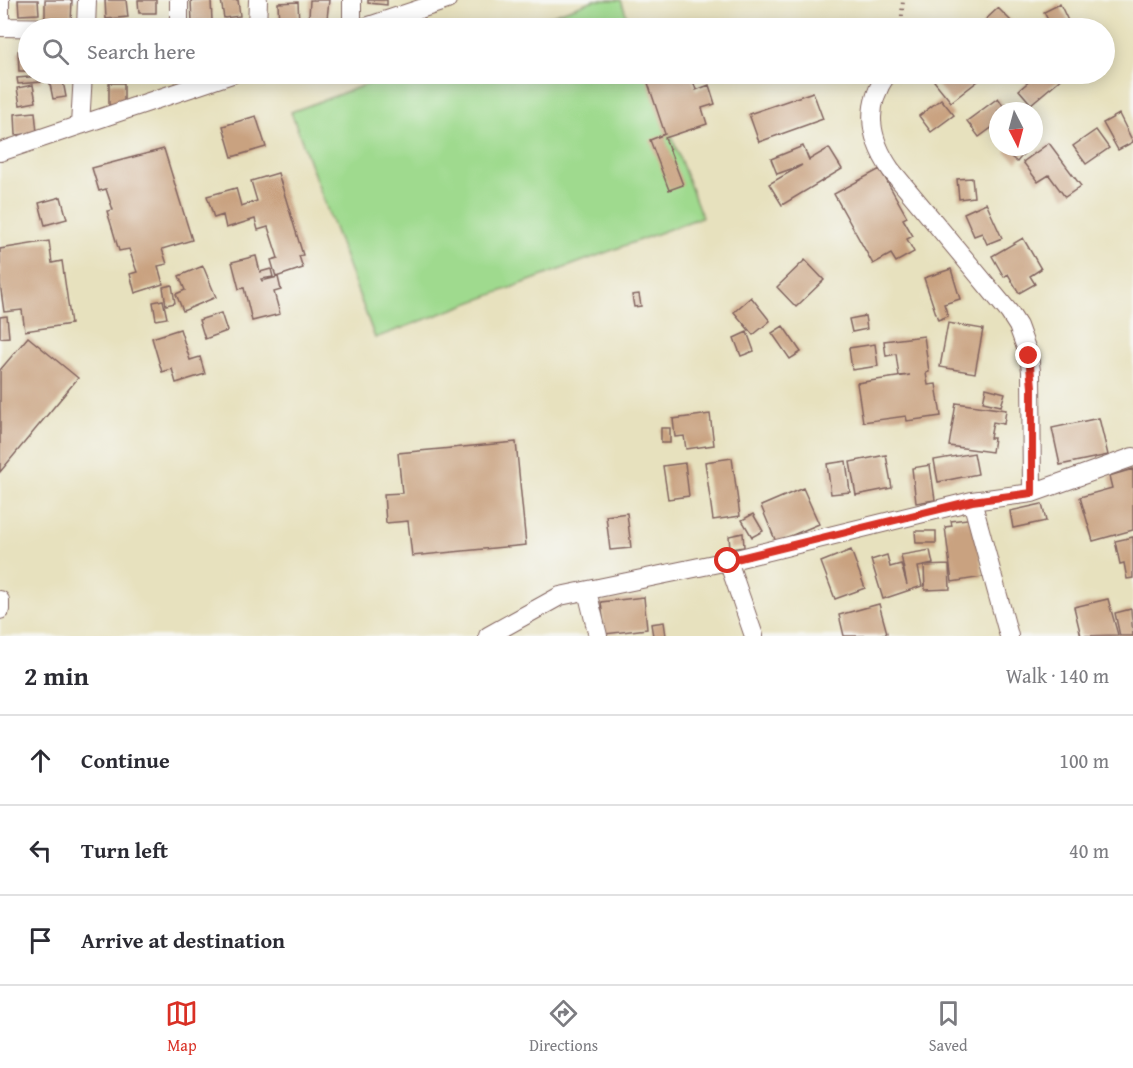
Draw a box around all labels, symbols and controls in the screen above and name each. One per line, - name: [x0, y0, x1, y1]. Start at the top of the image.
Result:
- search box: [18, 18, 1115, 84]
- icon: search: [39, 35, 72, 68]
- text: Search here: [87, 35, 196, 67]
- north arrow: [989, 102, 1043, 156]
- route end: [1015, 342, 1041, 368]
- route start: [714, 547, 740, 573]
- text: 2 min: [24, 656, 89, 695]
- text: Walk · 140 m: [1006, 661, 1109, 690]
- icon: ahead: [24, 744, 57, 777]
- text: Continue: [81, 744, 170, 776]
- text: 100 m: [1059, 746, 1109, 775]
- icon: left: [24, 834, 57, 867]
- text: Turn left: [81, 834, 168, 866]
- text: 40 m: [1069, 836, 1109, 865]
- icon: arrive: [24, 924, 57, 957]
- text: Arrive at destination: [81, 924, 285, 956]
- tab: Map: [165, 997, 198, 1057]
- tab: Directions: [529, 997, 598, 1057]
- tab: Saved: [929, 997, 968, 1057]

